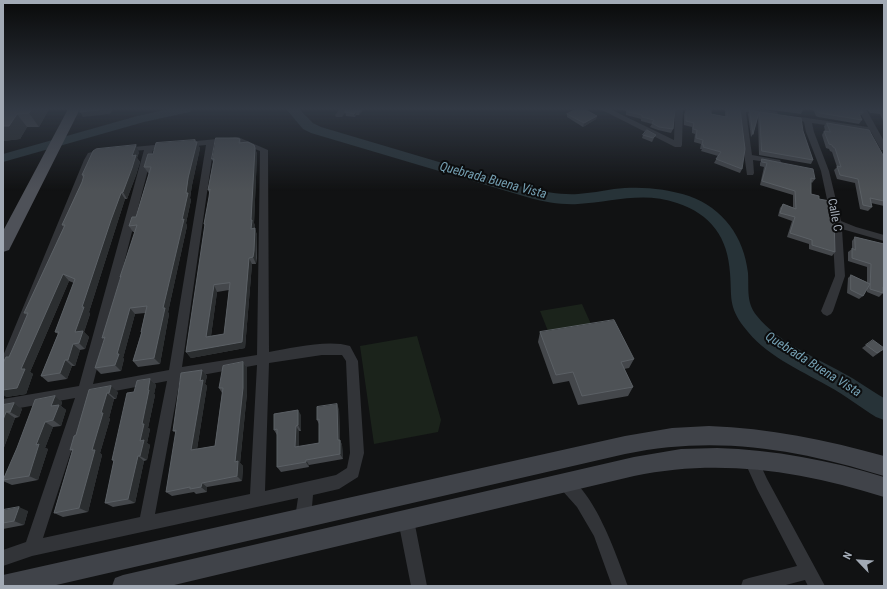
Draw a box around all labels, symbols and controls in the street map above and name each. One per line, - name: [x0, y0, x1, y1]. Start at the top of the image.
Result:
- water label: Quebrada Buena Vista: [438, 159, 548, 203]
- street label: Calle C: [824, 197, 844, 233]
- water label: Quebrada Buena Vista: [762, 329, 864, 401]
- north arrow: [839, 541, 879, 581]
- text: N: [840, 550, 855, 562]

